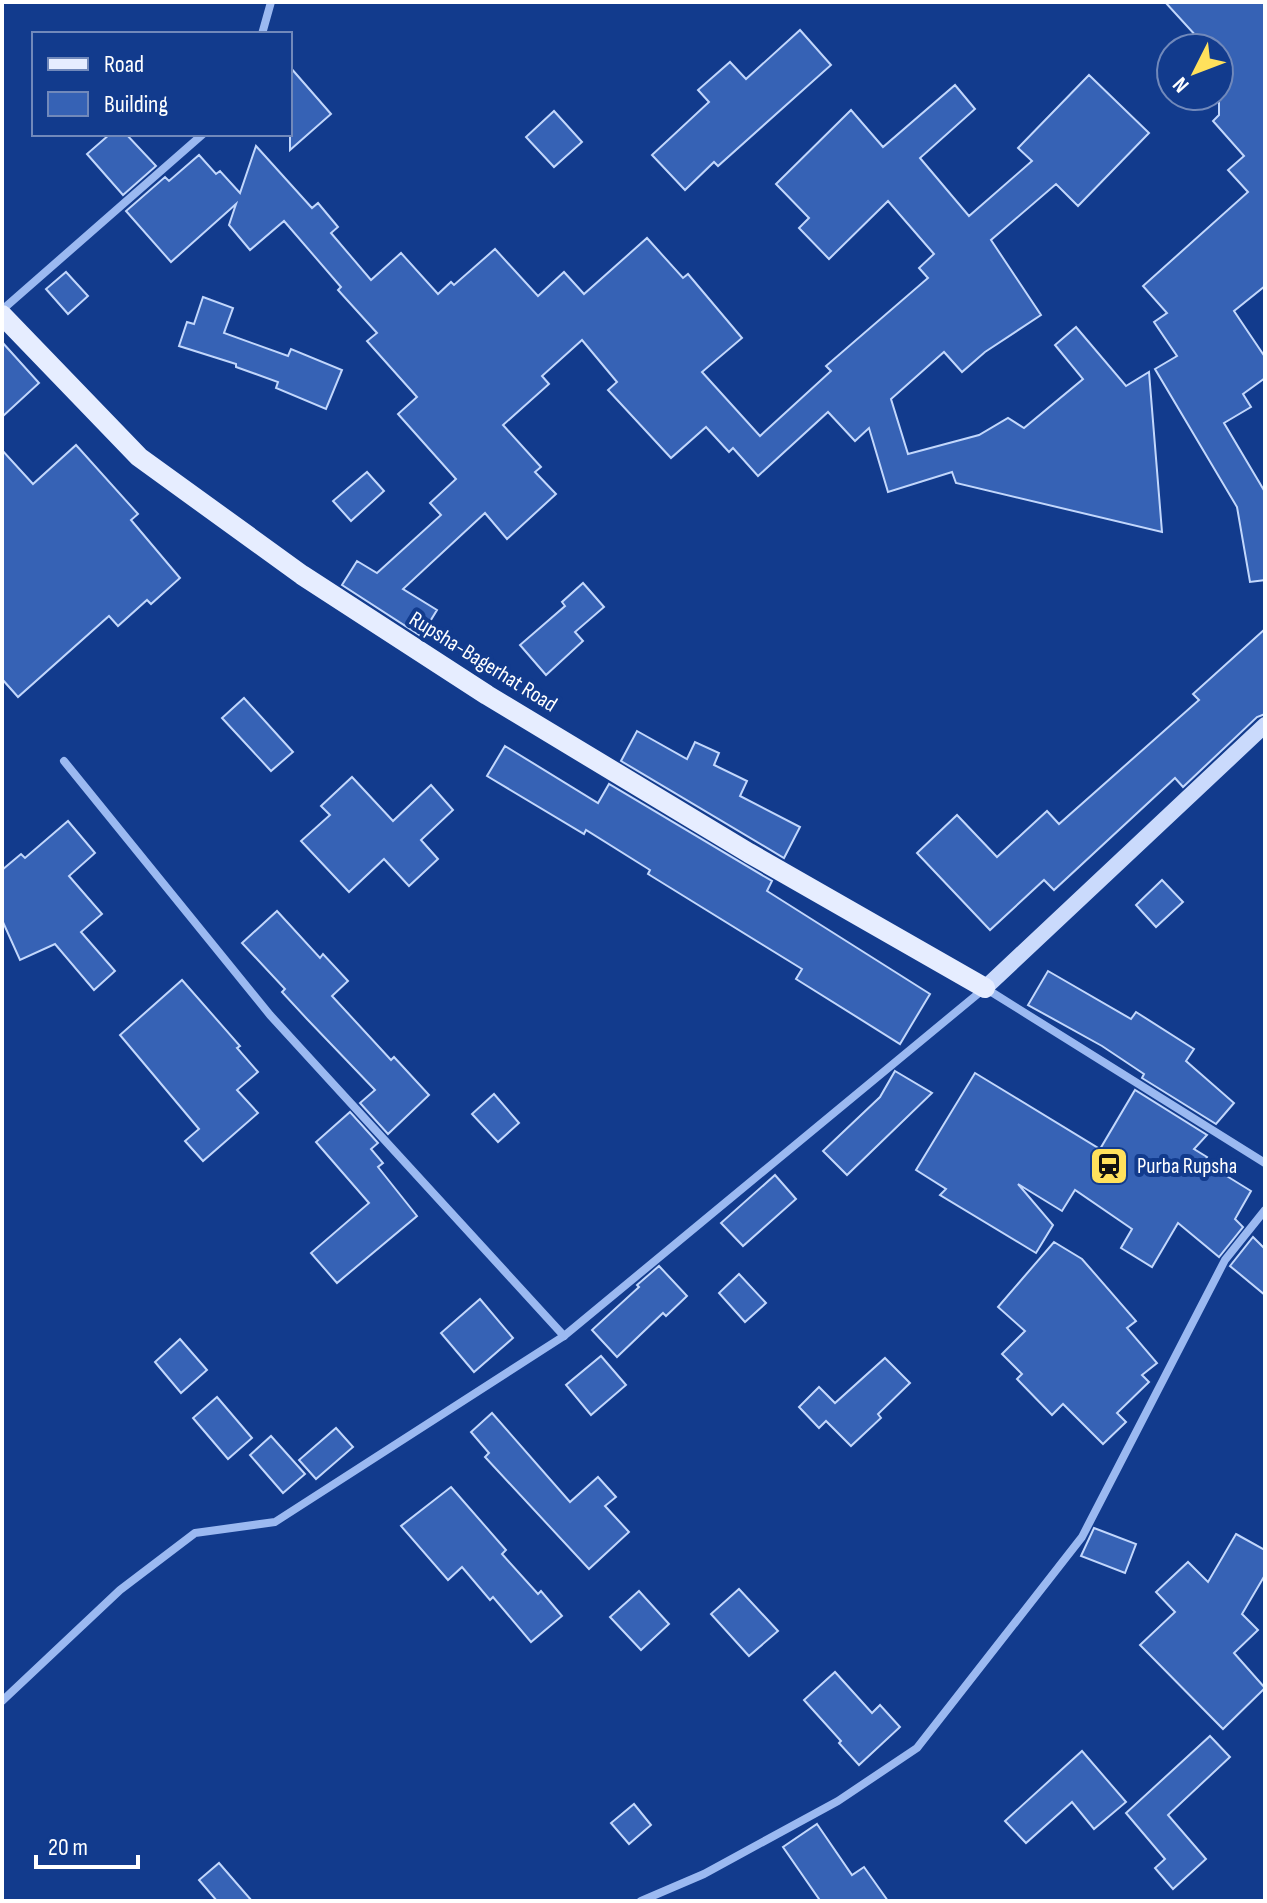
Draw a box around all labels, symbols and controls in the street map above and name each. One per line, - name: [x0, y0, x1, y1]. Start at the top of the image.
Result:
- legend: [32, 32, 292, 136]
- north arrow: [1155, 32, 1235, 112]
- text: Road: [104, 50, 144, 79]
- text: N: [1167, 71, 1195, 98]
- text: Building: [104, 90, 168, 119]
- street label: Rupsha-Bagerhat Road: [404, 606, 562, 718]
- station icon: Purba Rupsha: [1088, 1145, 1130, 1187]
- place label: Purba Rupsha: [1137, 1153, 1237, 1180]
- scale bar: [36, 1819, 138, 1869]
- text: 20 m: [48, 1833, 88, 1862]

